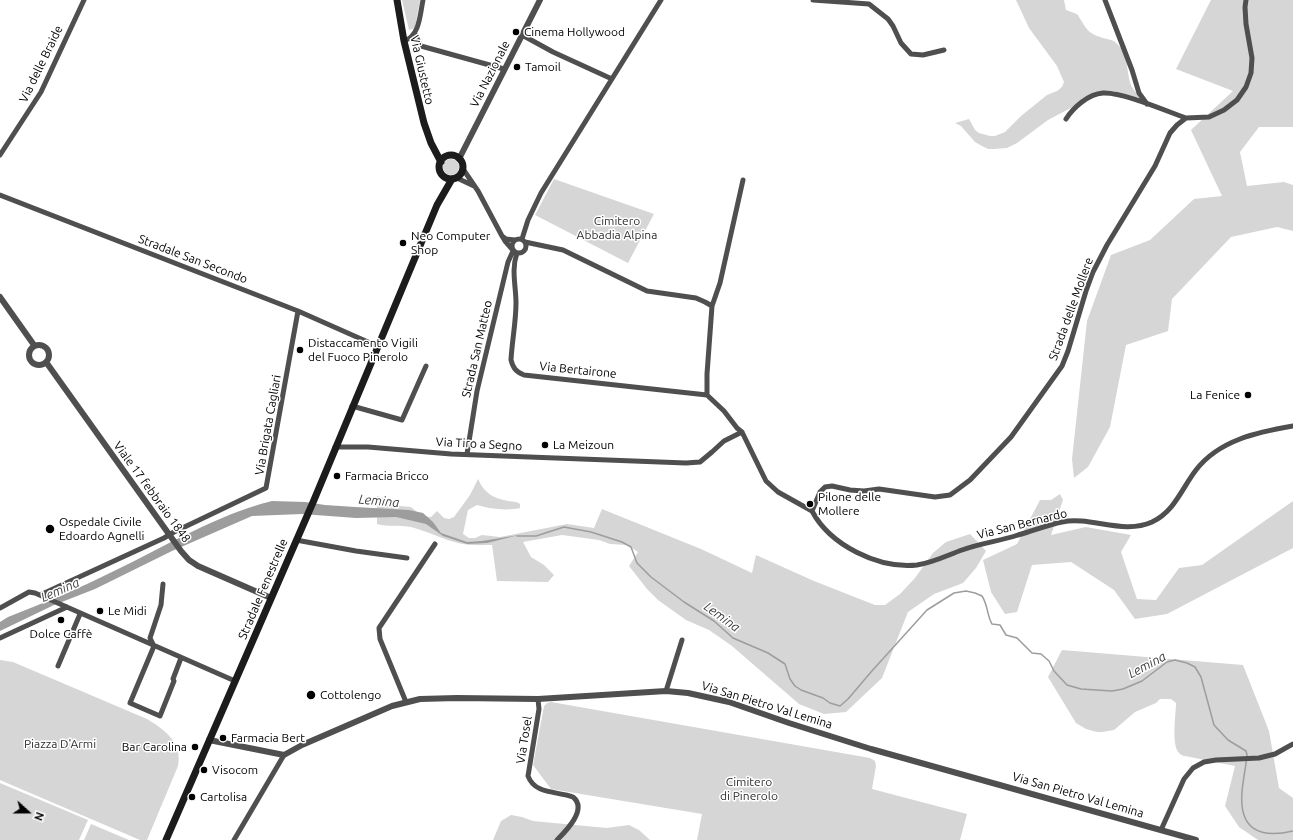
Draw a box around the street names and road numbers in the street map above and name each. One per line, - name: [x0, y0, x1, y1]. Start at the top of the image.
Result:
- street label: Via delle Braide: [16, 23, 66, 105]
- street label: Via Giustetto: [407, 34, 437, 106]
- street label: Via Nazionale: [467, 38, 513, 110]
- street label: Stradale San Secondo: [136, 232, 250, 286]
- street label: Strada delle Mollere: [1046, 256, 1096, 362]
- street label: Strada San Matteo: [459, 299, 495, 399]
- street label: Via Bertairone: [539, 359, 617, 381]
- street label: Via Brigata Cagliari: [252, 374, 284, 476]
- street label: Via Tiro a Segno: [435, 435, 523, 453]
- street label: Viale 17 febbraio 1848: [110, 439, 194, 545]
- street label: Via San Bernardo: [975, 506, 1069, 542]
- street label: Stradale Fenestrelle: [235, 537, 291, 641]
- street label: Via San Pietro Val Lemina: [700, 678, 834, 732]
- street label: Via Tosel: [513, 715, 535, 765]
- street label: Via San Pietro Val Lemina: [1011, 769, 1145, 821]

